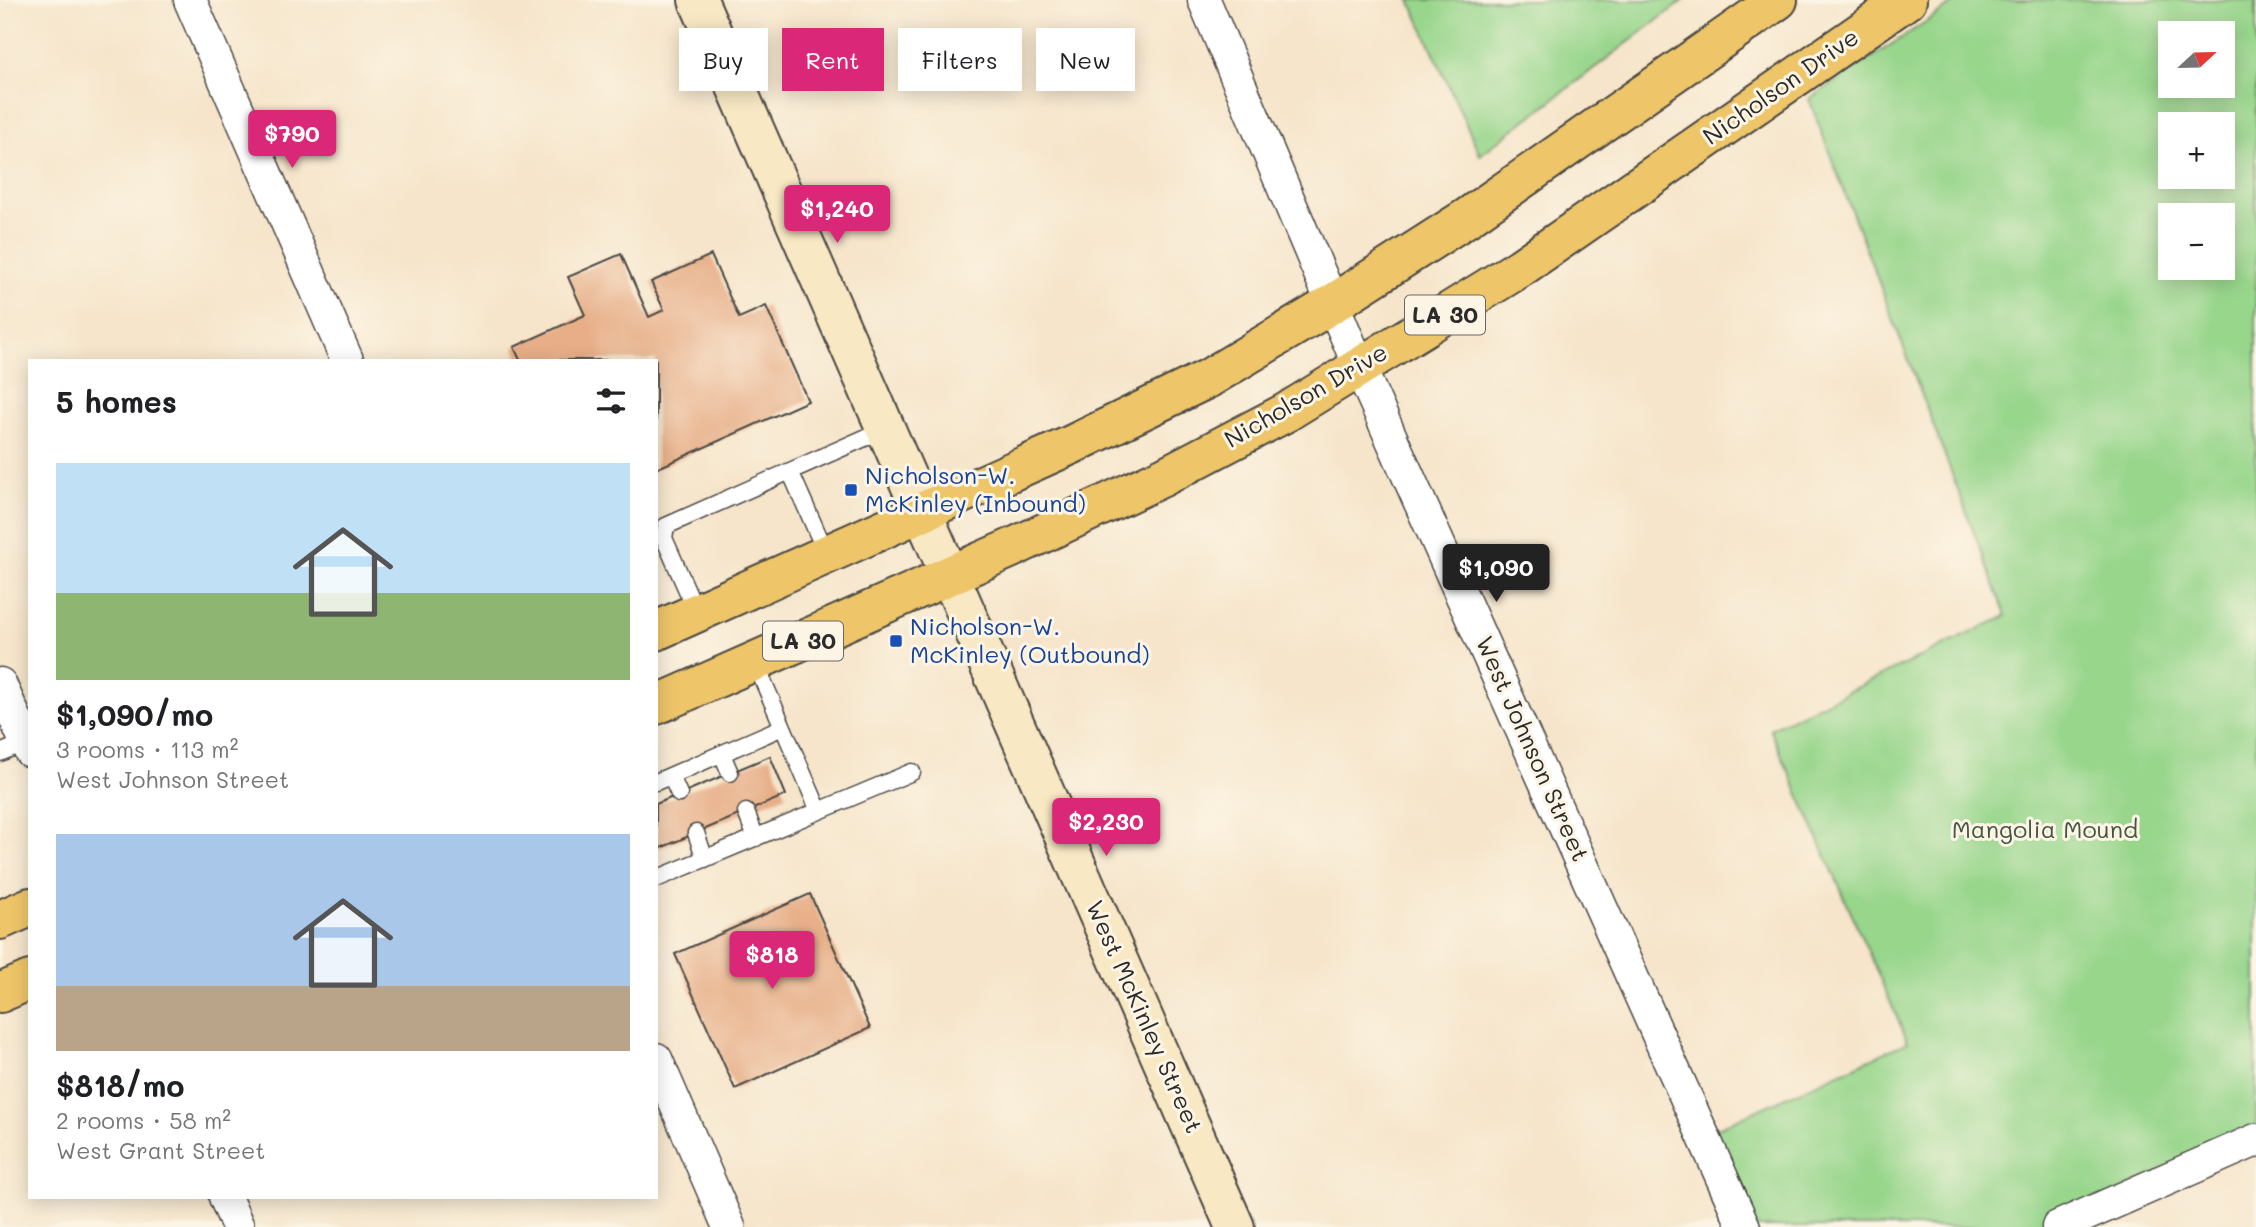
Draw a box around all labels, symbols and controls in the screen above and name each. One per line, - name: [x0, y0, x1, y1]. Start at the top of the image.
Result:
- street label: Nicholson Drive: [1696, 21, 1864, 151]
- north arrow: [2158, 21, 2235, 98]
- map controls: [2158, 21, 2235, 280]
- chip: Buy: [679, 28, 768, 91]
- chip: Rent: [782, 28, 884, 91]
- chip: Filters: [898, 28, 1022, 91]
- chip: New: [1036, 28, 1135, 91]
- pin: $790: [251, 110, 333, 170]
- button: +: [2158, 112, 2235, 189]
- text: $790: [264, 118, 320, 148]
- pin: $1,240: [780, 186, 894, 245]
- text: $1,240: [800, 193, 874, 223]
- button: −: [2158, 203, 2235, 280]
- road number: LA 30: [1405, 296, 1485, 334]
- street label: Nicholson Drive: [1218, 335, 1392, 454]
- text: 5 homes: [56, 381, 177, 421]
- icon: filters: [592, 382, 630, 420]
- place label: Nicholson-W. McKinley (Inbound): [865, 459, 1086, 518]
- marker: Nicholson-W. McKinley (Inbound): [843, 482, 859, 498]
- icon: home: [280, 509, 406, 635]
- pin: $1,090: [1439, 544, 1553, 604]
- text: $1,090: [1459, 552, 1533, 582]
- place label: Nicholson-W. McKinley (Outbound): [910, 610, 1150, 669]
- road number: LA 30: [763, 622, 843, 660]
- street label: West Johnson Street: [1470, 631, 1597, 866]
- marker: Nicholson-W. McKinley (Outbound): [888, 633, 904, 649]
- text: $1,090/mo: [56, 694, 213, 734]
- text: 3 rooms · 113 m²: [56, 734, 238, 764]
- text: West Johnson Street: [56, 764, 289, 794]
- pin: $2,230: [1049, 798, 1163, 858]
- text: $2,230: [1068, 806, 1144, 836]
- park label: Mangolia Mound: [1952, 813, 2138, 844]
- icon: home: [280, 880, 406, 1006]
- street label: West McKinley Street: [1080, 895, 1211, 1138]
- pin: $818: [731, 932, 813, 991]
- text: $818: [746, 939, 798, 969]
- text: $818/mo: [56, 1065, 185, 1105]
- text: 2 rooms · 58 m²: [56, 1105, 231, 1135]
- text: West Grant Street: [56, 1135, 265, 1165]

